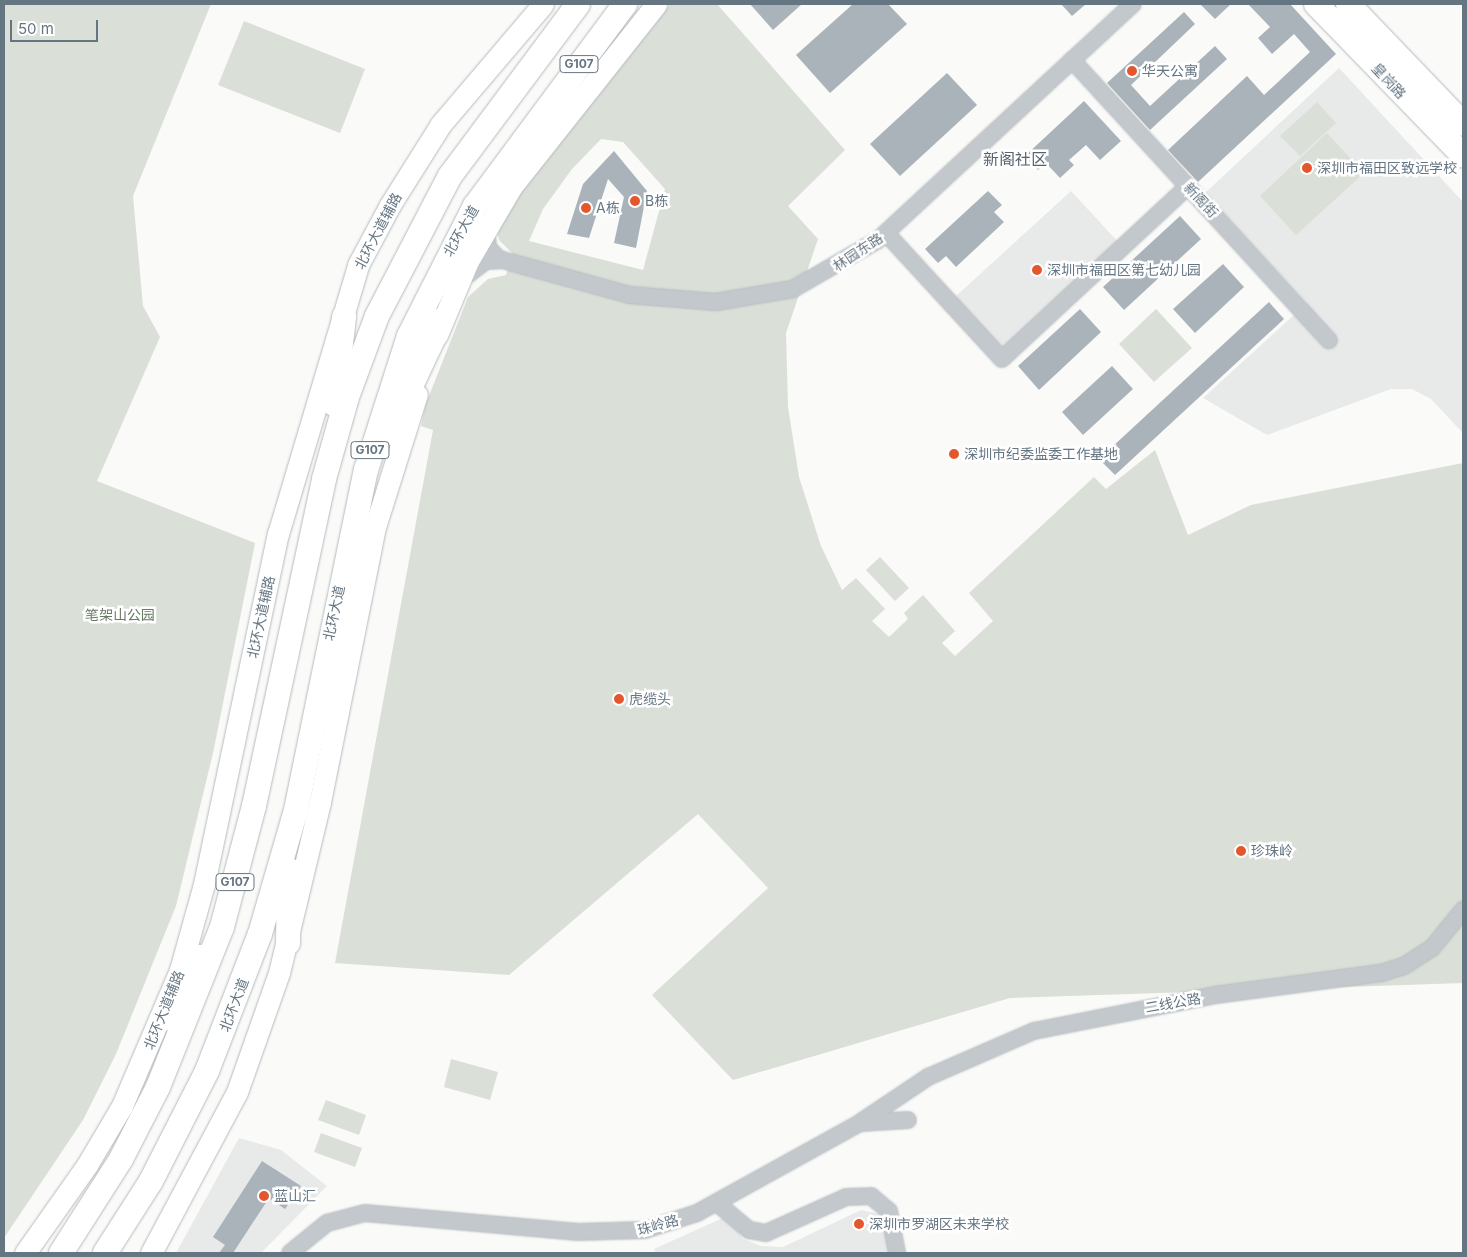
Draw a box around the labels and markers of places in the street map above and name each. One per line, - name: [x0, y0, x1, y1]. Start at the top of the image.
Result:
- place label: 华天公寓: [1142, 63, 1198, 79]
- marker: 华天公寓: [1126, 65, 1138, 77]
- place label: 深圳市福田区致远学校: [1317, 160, 1457, 176]
- marker: 深圳市福田区致远学校: [1301, 162, 1313, 174]
- place label: B栋: [645, 193, 668, 209]
- marker: B栋: [629, 195, 641, 207]
- place label: A栋: [596, 200, 620, 216]
- marker: A栋: [580, 202, 592, 214]
- place label: 深圳市福田区第七幼儿园: [1047, 262, 1201, 278]
- marker: 深圳市福田区第七幼儿园: [1031, 264, 1043, 276]
- place label: 深圳市纪委监委工作基地: [964, 446, 1118, 462]
- marker: 深圳市纪委监委工作基地: [948, 448, 960, 460]
- place label: 虎缆头: [629, 691, 671, 707]
- marker: 虎缆头: [613, 693, 625, 705]
- place label: 珍珠岭: [1251, 843, 1293, 859]
- marker: 珍珠岭: [1235, 845, 1247, 857]
- place label: 蓝山汇: [274, 1188, 316, 1204]
- marker: 蓝山汇: [258, 1190, 270, 1202]
- place label: 深圳市罗湖区未来学校: [869, 1216, 1009, 1232]
- marker: 深圳市罗湖区未来学校: [853, 1218, 865, 1230]

